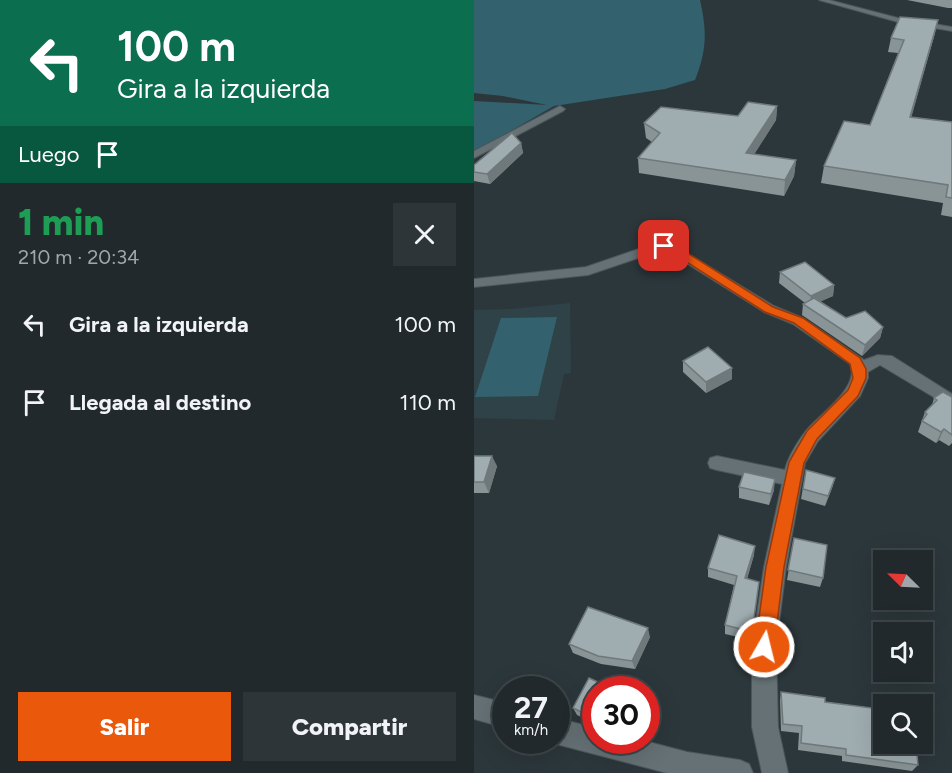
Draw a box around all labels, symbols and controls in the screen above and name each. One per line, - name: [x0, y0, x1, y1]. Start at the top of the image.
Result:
- text: 100 m: [117, 21, 236, 72]
- icon: left: [18, 24, 96, 102]
- text: Gira a la izquierda: [117, 72, 330, 105]
- icon: arrive: [91, 138, 124, 171]
- text: Luego: [18, 141, 79, 168]
- text: 1 min: [18, 201, 104, 244]
- button: close: [393, 203, 456, 266]
- pin: [638, 220, 689, 271]
- icon: arrive: [647, 229, 680, 262]
- text: 210 m · 20:34: [18, 245, 140, 269]
- icon: left: [18, 308, 51, 341]
- text: Gira a la izquierda: [69, 311, 249, 338]
- text: 100 m: [395, 311, 456, 338]
- icon: arrive: [18, 386, 51, 419]
- text: Llegada al destino: [69, 389, 251, 416]
- text: 110 m: [400, 389, 456, 416]
- north arrow: [873, 550, 933, 610]
- map controls: [873, 550, 933, 754]
- position arrow: [732, 615, 796, 679]
- button: sound: [873, 622, 933, 682]
- speed limit sign: 30: [582, 676, 660, 754]
- text: 27: [514, 689, 548, 726]
- button: Salir: [18, 692, 231, 761]
- button: Compartir: [243, 692, 456, 761]
- button: search: [873, 694, 933, 754]
- text: km/h: [514, 721, 548, 739]

